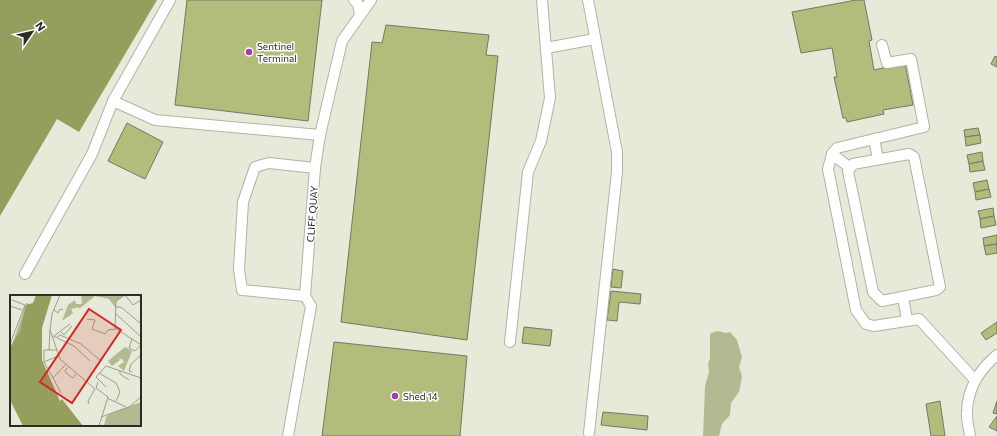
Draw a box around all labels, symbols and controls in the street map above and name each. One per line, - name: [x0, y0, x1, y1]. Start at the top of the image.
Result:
- north arrow: [12, 12, 52, 52]
- text: N: [33, 19, 48, 33]
- place label: Sentinel Terminal: [257, 40, 297, 64]
- marker: Sentinel Terminal: [244, 47, 254, 57]
- street label: CLIFF QUAY: [304, 185, 320, 243]
- inset map: [10, 295, 141, 426]
- place label: Shed 14: [403, 390, 438, 402]
- marker: Shed 14: [390, 391, 400, 401]

